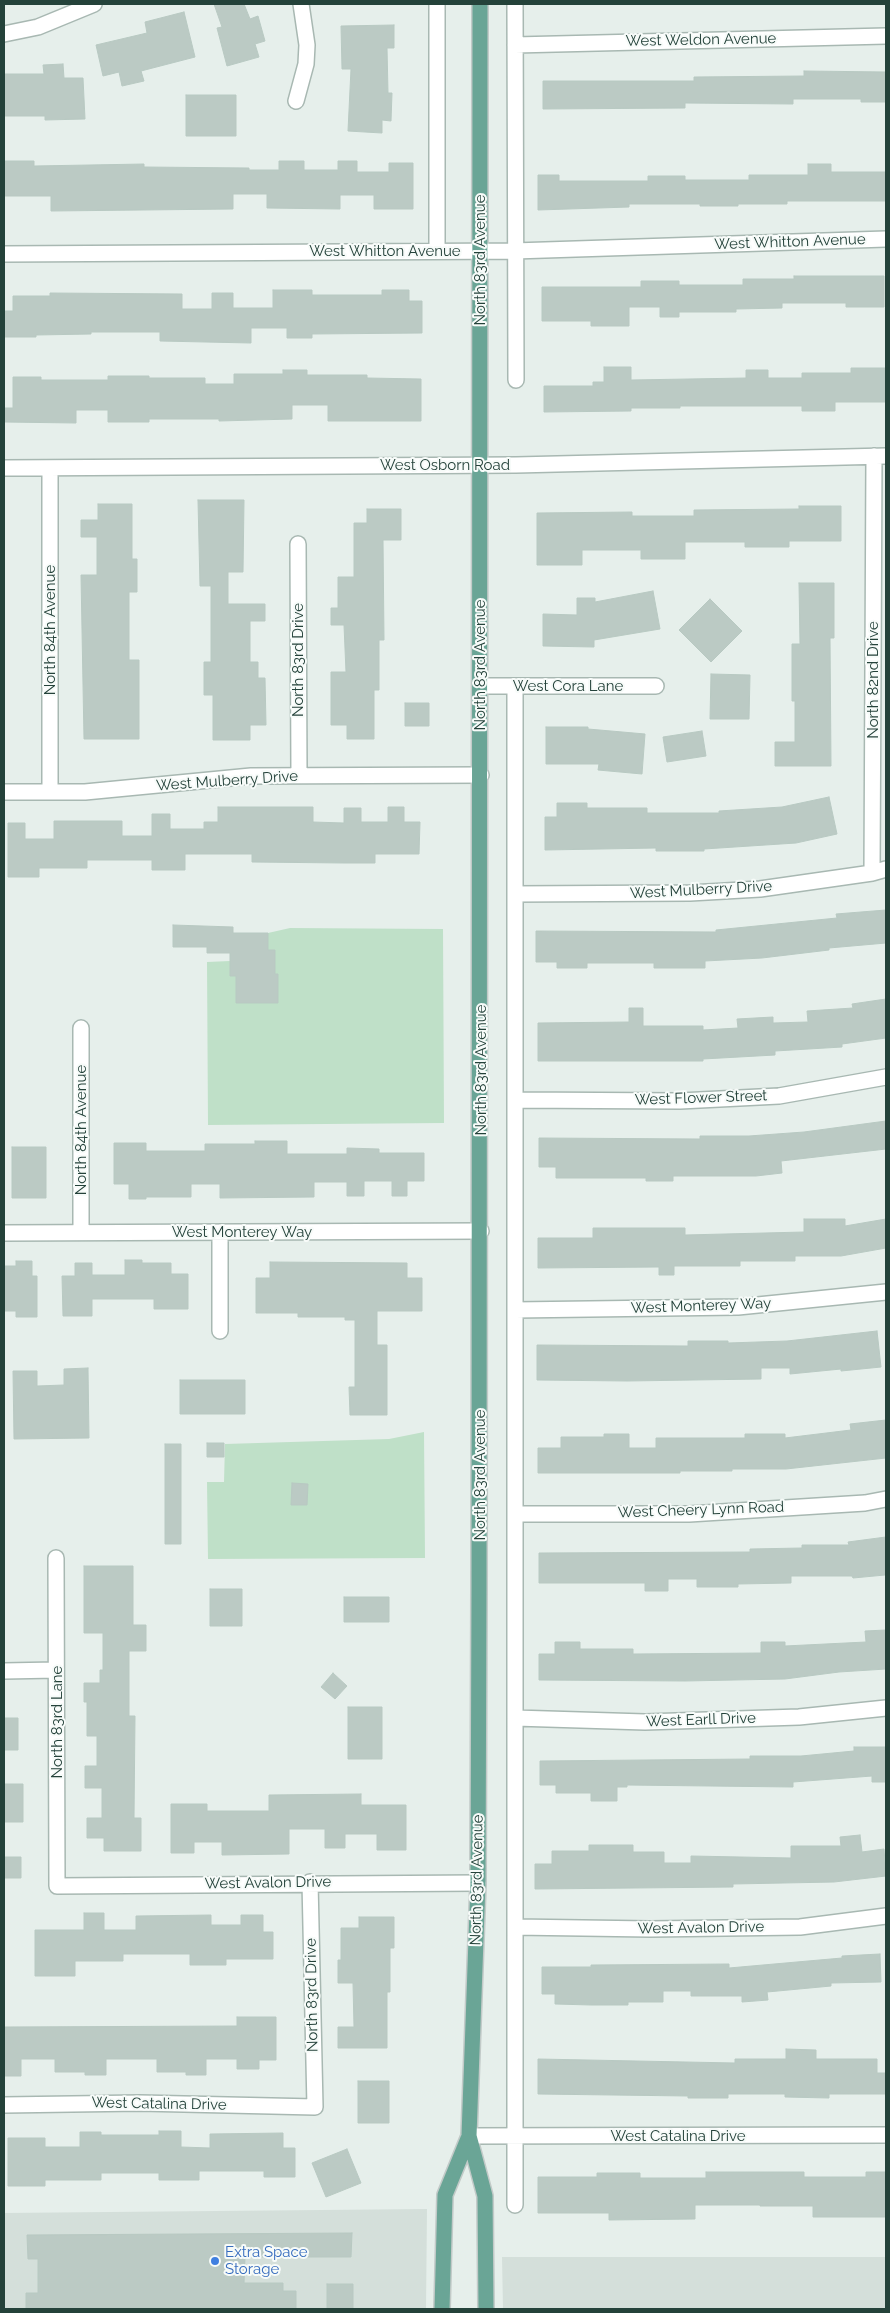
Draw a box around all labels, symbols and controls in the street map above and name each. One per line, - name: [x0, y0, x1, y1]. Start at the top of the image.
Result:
- street label: West Weldon Avenue: [626, 30, 776, 50]
- street label: North 83rd Avenue: [471, 195, 489, 325]
- street label: West Whitton Avenue: [714, 230, 866, 254]
- street label: West Whitton Avenue: [309, 242, 461, 260]
- street label: West Osborn Road: [380, 456, 510, 474]
- street label: North 84th Avenue: [41, 565, 59, 695]
- street label: North 83rd Avenue: [471, 600, 489, 730]
- street label: North 83rd Drive: [289, 603, 307, 717]
- street label: North 82nd Drive: [864, 621, 882, 739]
- street label: West Cora Lane: [513, 677, 623, 695]
- street label: West Mulberry Drive: [156, 767, 298, 795]
- street label: West Mulberry Drive: [630, 877, 772, 903]
- street label: North 83rd Avenue: [472, 1005, 490, 1135]
- street label: North 84th Avenue: [72, 1065, 90, 1195]
- street label: West Flower Street: [634, 1087, 768, 1109]
- street label: West Monterey Way: [172, 1223, 312, 1241]
- street label: West Monterey Way: [631, 1295, 771, 1317]
- street label: North 83rd Avenue: [471, 1410, 489, 1540]
- street label: West Cheery Lynn Road: [618, 1498, 784, 1522]
- street label: North 83rd Lane: [48, 1666, 66, 1778]
- street label: West Earll Drive: [646, 1709, 756, 1731]
- street label: North 83rd Avenue: [467, 1814, 487, 1946]
- street label: West Avalon Drive: [205, 1873, 331, 1893]
- street label: West Avalon Drive: [638, 1918, 764, 1938]
- street label: North 83rd Drive: [302, 1938, 322, 2052]
- street label: West Catalina Drive: [91, 2094, 227, 2114]
- street label: West Catalina Drive: [610, 2127, 746, 2145]
- place label: Extra Space Storage: [225, 2243, 307, 2278]
- marker: Extra Space Storage: [209, 2255, 221, 2267]

